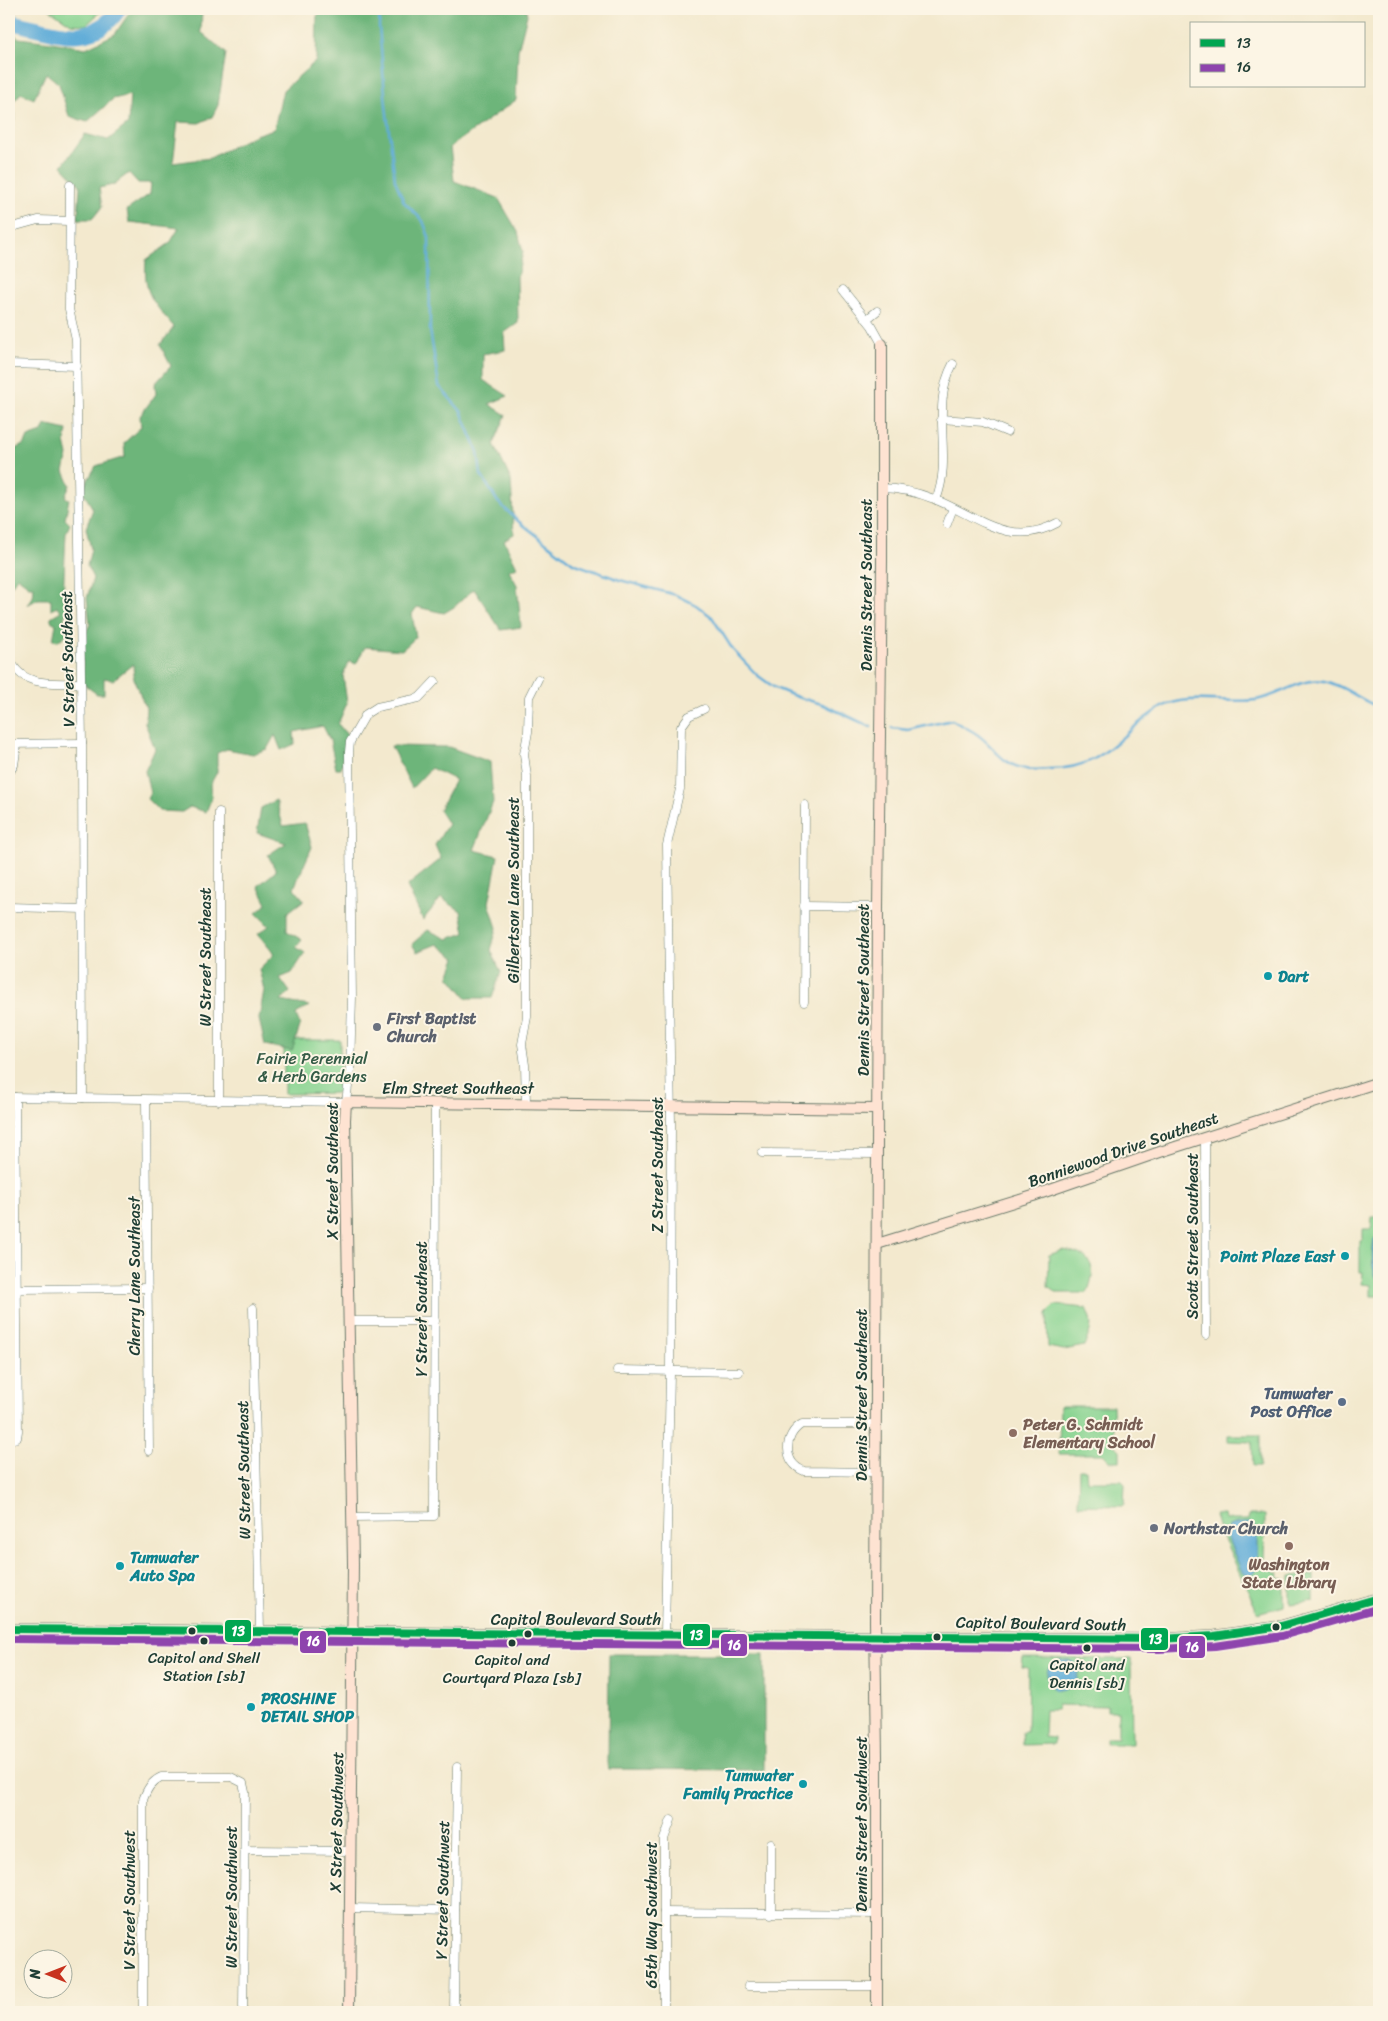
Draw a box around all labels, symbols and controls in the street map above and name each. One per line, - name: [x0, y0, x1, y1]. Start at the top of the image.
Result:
- legend: [1190, 22, 1366, 88]
- text: 13: [1236, 30, 1251, 56]
- text: 16: [1236, 54, 1251, 80]
- street label: Dennis Street Southeast: [852, 499, 881, 671]
- street label: V Street Southeast: [52, 591, 83, 727]
- street label: Gilbertson Lane Southeast: [499, 797, 528, 983]
- street label: W Street Southeast: [191, 888, 220, 1026]
- street label: Dennis Street Southeast: [849, 904, 878, 1076]
- place label: Dart: [1278, 962, 1309, 991]
- marker: Dart: [1262, 970, 1274, 982]
- place label: First Baptist Church: [386, 1004, 476, 1051]
- marker: First Baptist Church: [371, 1021, 383, 1033]
- park label: Fairie Perennial & Herb Gardens: [256, 1044, 368, 1091]
- street label: Elm Street Southeast: [382, 1074, 535, 1103]
- street label: Z Street Southeast: [643, 1097, 672, 1233]
- street label: X Street Southeast: [318, 1102, 347, 1241]
- street label: Bonniewood Drive Southeast: [1024, 1103, 1222, 1196]
- street label: Scott Street Southeast: [1178, 1153, 1207, 1319]
- street label: Cherry Lane Southeast: [120, 1196, 149, 1356]
- street label: Y Street Southeast: [407, 1241, 436, 1377]
- place label: Point Plaze East: [1220, 1242, 1337, 1271]
- marker: Point Plaze East: [1339, 1250, 1351, 1262]
- street label: Dennis Street Southeast: [847, 1309, 876, 1481]
- place label: Tumwater Post Office: [1250, 1379, 1333, 1426]
- marker: Tumwater Post Office: [1336, 1396, 1348, 1408]
- street label: W Street Southeast: [228, 1400, 259, 1540]
- place label: Peter G. Schmidt Elementary School: [1023, 1410, 1156, 1457]
- marker: Peter G. Schmidt Elementary School: [1007, 1427, 1019, 1439]
- place label: Northstar Church: [1163, 1514, 1289, 1543]
- marker: Northstar Church: [1148, 1522, 1160, 1534]
- marker: Washington State Library: [1283, 1540, 1295, 1552]
- place label: Tumwater Auto Spa: [129, 1543, 200, 1590]
- place label: Washington State Library: [1241, 1550, 1337, 1597]
- marker: Tumwater Auto Spa: [114, 1560, 126, 1572]
- street label: Capitol Boulevard South: [491, 1605, 661, 1634]
- street label: Capitol Boulevard South: [956, 1608, 1126, 1639]
- line badge: 13: [224, 1619, 252, 1643]
- text: 13: [231, 1619, 245, 1644]
- unlabelled marker: [1271, 1622, 1281, 1632]
- line badge: 13: [682, 1623, 711, 1647]
- text: 13: [689, 1623, 703, 1648]
- unlabelled marker: [187, 1626, 197, 1636]
- line badge: 13: [1140, 1627, 1169, 1651]
- text: 13: [1148, 1627, 1162, 1652]
- text: 16: [306, 1629, 320, 1654]
- unlabelled marker: [523, 1629, 533, 1639]
- line badge: 16: [299, 1630, 327, 1654]
- unlabelled marker: [932, 1632, 942, 1642]
- line badge: 16: [720, 1633, 748, 1657]
- text: 16: [727, 1633, 741, 1658]
- line badge: 16: [1178, 1635, 1206, 1659]
- text: 16: [1185, 1635, 1199, 1660]
- marker: Capitol and Shell Station [sb]: [199, 1636, 209, 1646]
- marker: Capitol and Courtyard Plaza [sb]: [507, 1638, 517, 1648]
- marker: Capitol and Dennis [sb]: [1082, 1643, 1092, 1653]
- place label: Capitol and Shell Station [sb]: [148, 1645, 261, 1689]
- place label: Capitol and Courtyard Plaza [sb]: [443, 1647, 582, 1691]
- place label: Capitol and Dennis [sb]: [1049, 1652, 1125, 1696]
- place label: PROSHINE DETAIL SHOP: [261, 1684, 355, 1731]
- marker: PROSHINE DETAIL SHOP: [245, 1701, 257, 1713]
- street label: Dennis Street Southwest: [847, 1736, 876, 1912]
- street label: X Street Southwest: [321, 1751, 352, 1894]
- place label: Tumwater Family Practice: [682, 1761, 794, 1808]
- marker: Tumwater Family Practice: [797, 1778, 809, 1790]
- street label: Y Street Southwest: [427, 1820, 458, 1960]
- street label: W Street Southwest: [217, 1826, 246, 1968]
- street label: V Street Southwest: [115, 1830, 144, 1970]
- street label: 65th Way Southwest: [637, 1842, 666, 1988]
- north arrow: [22, 1948, 72, 1998]
- text: N: [23, 1969, 48, 1980]

